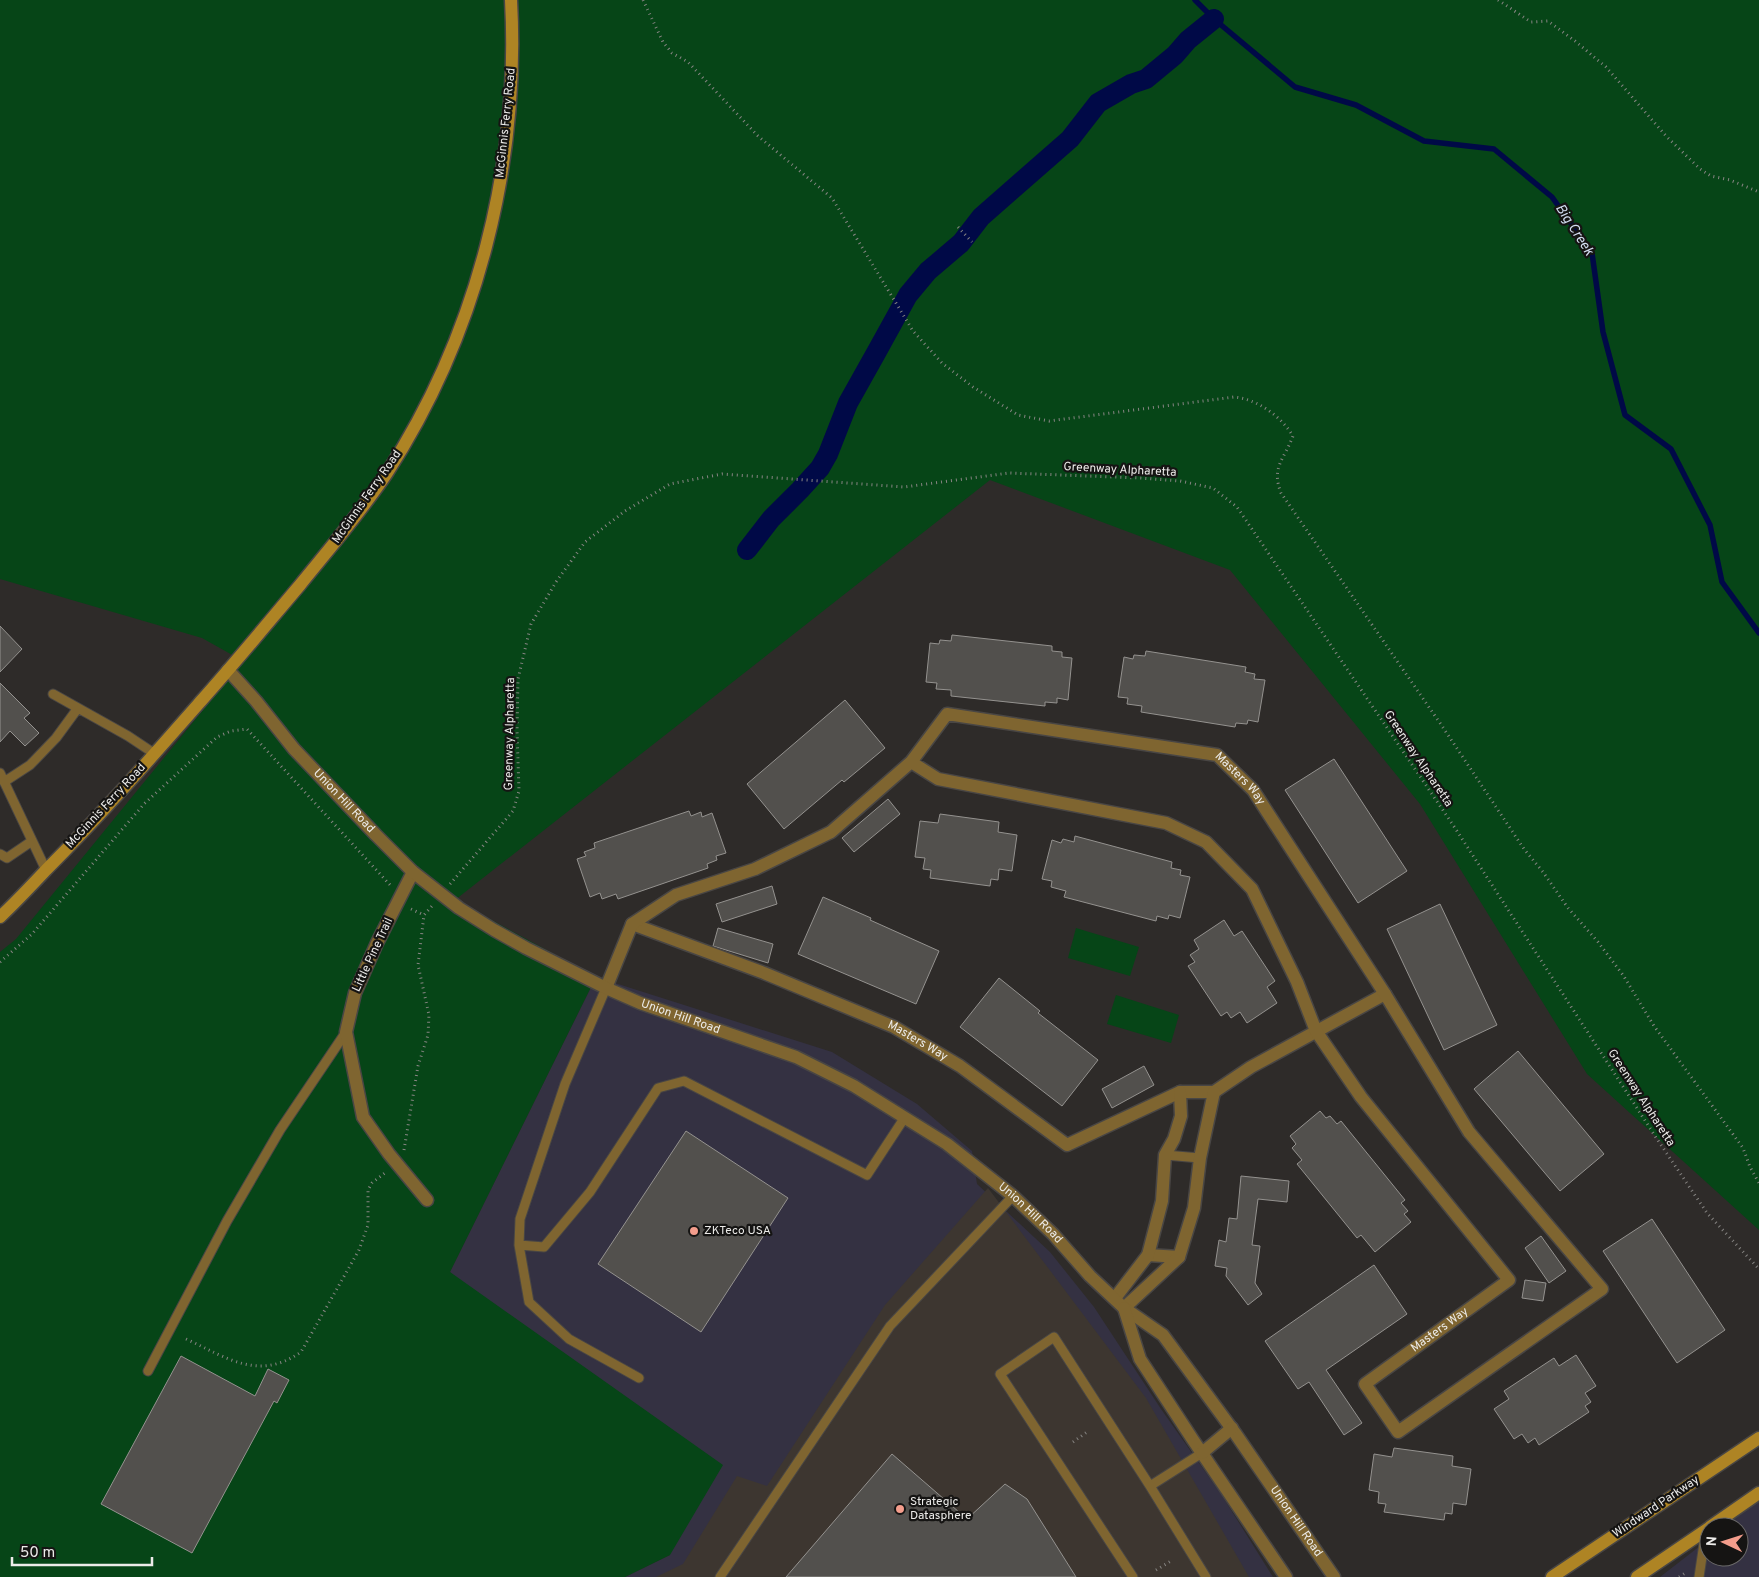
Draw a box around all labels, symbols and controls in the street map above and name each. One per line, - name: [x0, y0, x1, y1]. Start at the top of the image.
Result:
- street label: McGinnis Ferry Road: [492, 67, 520, 179]
- water label: Big Creek: [1551, 201, 1598, 260]
- street label: McGinnis Ferry Road: [329, 447, 405, 547]
- street label: Greenway Alpharetta: [1063, 459, 1177, 481]
- street label: Greenway Alpharetta: [501, 677, 519, 791]
- street label: Greenway Alpharetta: [1380, 708, 1456, 810]
- street label: Masters Way: [1211, 749, 1269, 808]
- street label: McGinnis Ferry Road: [62, 760, 150, 852]
- street label: Union Hill Road: [309, 766, 378, 837]
- street label: Little Pine Trail: [349, 915, 397, 995]
- street label: Union Hill Road: [639, 996, 722, 1038]
- street label: Masters Way: [885, 1017, 951, 1065]
- street label: Greenway Alpharetta: [1603, 1046, 1679, 1150]
- street label: Union Hill Road: [995, 1179, 1066, 1247]
- place label: ZKTeco USA: [704, 1223, 771, 1239]
- marker: ZKTeco USA: [688, 1225, 700, 1237]
- street label: Masters Way: [1408, 1304, 1472, 1356]
- street label: Windward Parkway: [1610, 1472, 1702, 1542]
- street label: Union Hill Road: [1266, 1483, 1326, 1560]
- place label: Strategic Datasphere: [910, 1494, 972, 1524]
- marker: Strategic Datasphere: [894, 1503, 906, 1515]
- north arrow: [1699, 1517, 1749, 1567]
- scale bar: [12, 1534, 152, 1566]
- text: N: [1704, 1536, 1721, 1547]
- text: 50 m: [20, 1544, 55, 1563]

